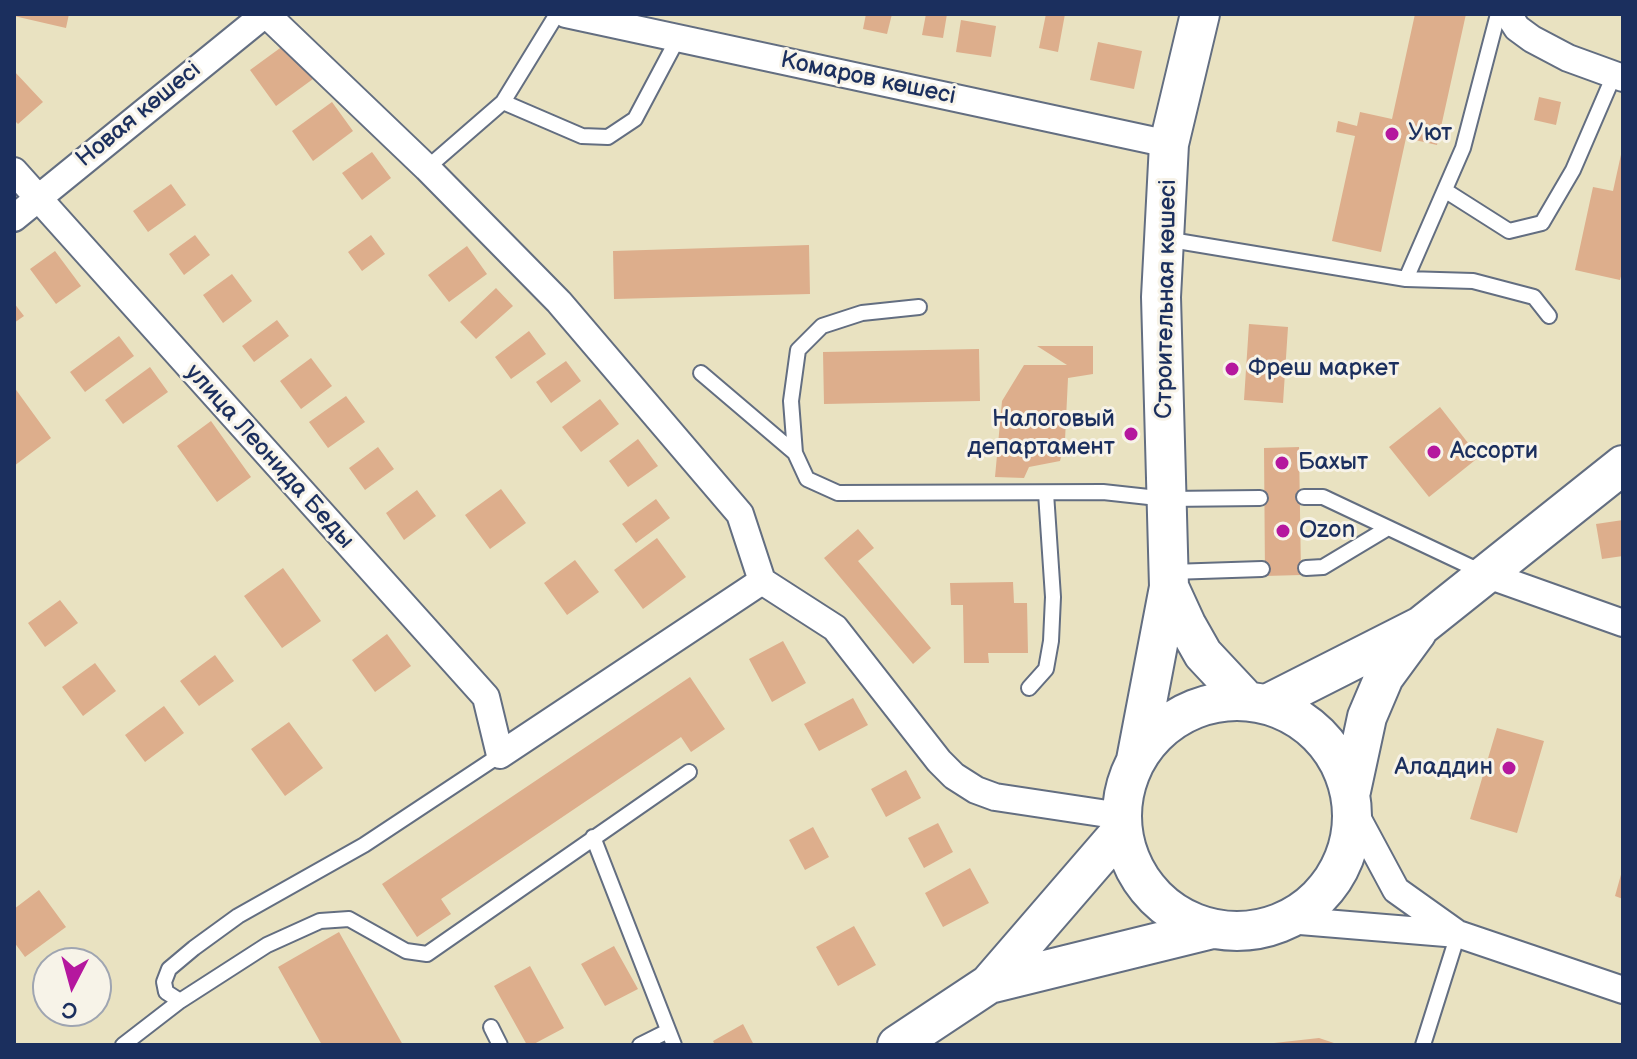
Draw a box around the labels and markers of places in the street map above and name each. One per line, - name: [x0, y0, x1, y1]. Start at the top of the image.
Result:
- place label: Уют: [1408, 120, 1452, 148]
- marker: Уют: [1383, 125, 1401, 143]
- place label: Фреш маркет: [1248, 355, 1399, 383]
- marker: Фреш маркет: [1223, 360, 1241, 378]
- place label: Налоговый департамент: [967, 406, 1115, 462]
- marker: Налоговый департамент: [1122, 425, 1140, 443]
- place label: Ассорти: [1450, 438, 1538, 466]
- marker: Ассорти: [1425, 443, 1443, 461]
- place label: Бахыт: [1298, 449, 1368, 477]
- marker: Бахыт: [1273, 454, 1291, 472]
- place label: Ozon: [1299, 517, 1355, 545]
- marker: Ozon: [1274, 522, 1292, 540]
- place label: Аладдин: [1394, 754, 1493, 782]
- marker: Аладдин: [1500, 759, 1518, 777]

